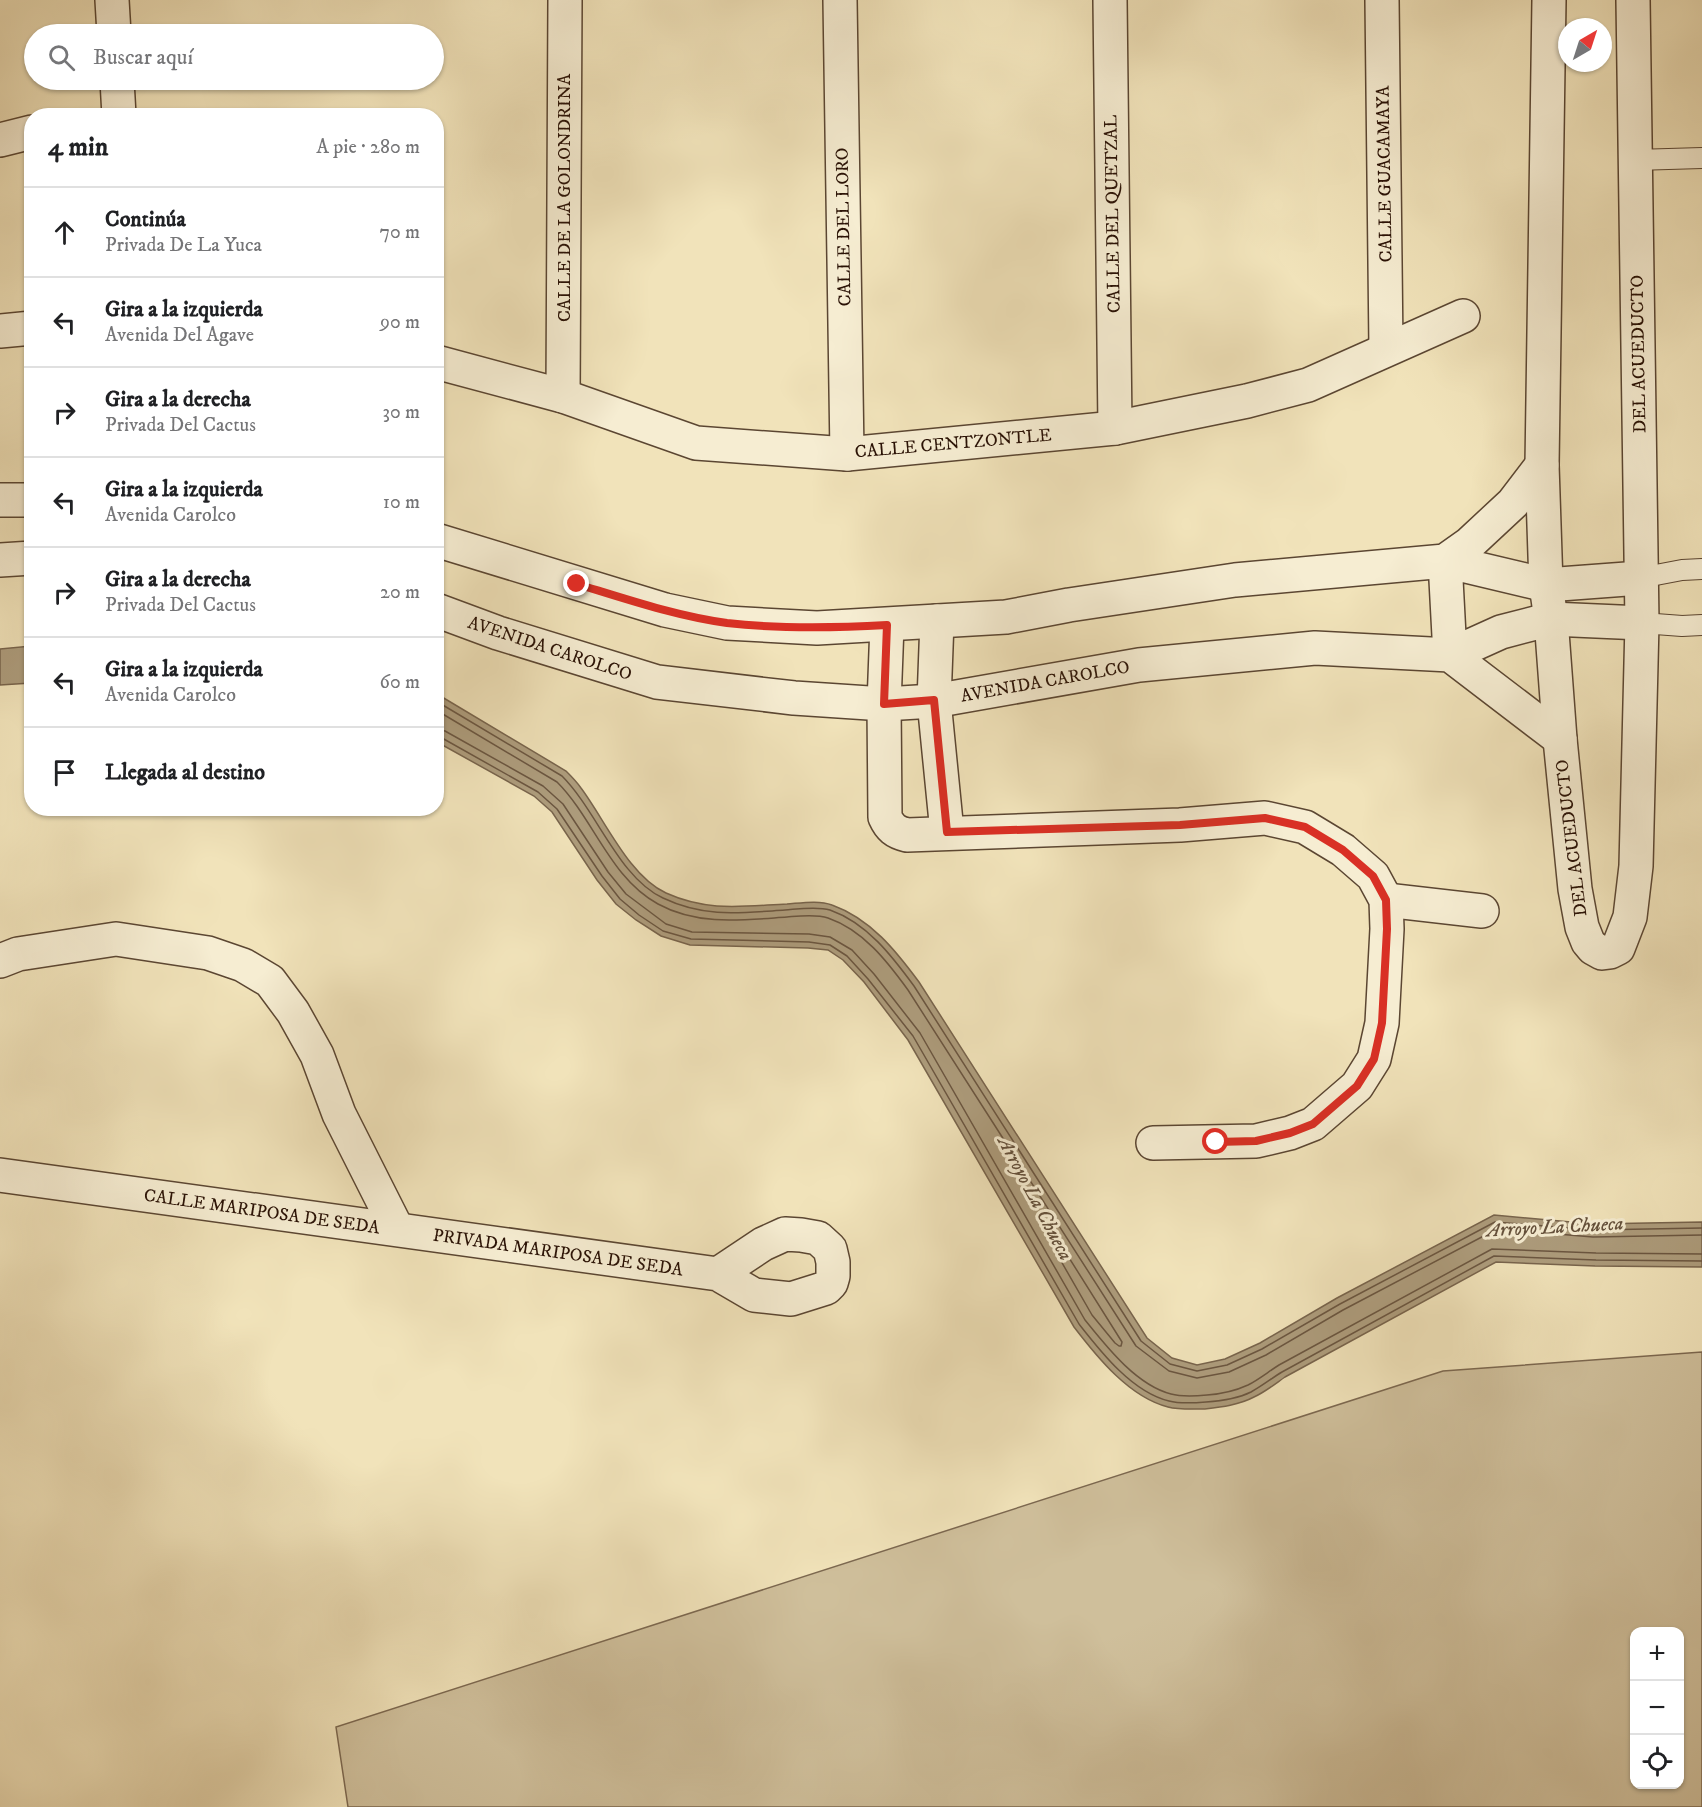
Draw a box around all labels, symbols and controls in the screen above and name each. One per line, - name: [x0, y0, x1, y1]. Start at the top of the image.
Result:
- north arrow: [1558, 18, 1612, 72]
- search box: [24, 24, 444, 90]
- icon: search: [45, 41, 78, 74]
- text: Buscar aquí: [93, 44, 193, 71]
- street label: CALLE DE LA GOLONDRINA: [554, 73, 576, 322]
- street label: CALLE GUACAMAYA: [1372, 85, 1398, 263]
- street label: CALLE DEL QUETZAL: [1100, 115, 1126, 313]
- text: 4 min: [48, 131, 108, 164]
- text: A pie · 280 m: [316, 135, 420, 160]
- street label: CALLE DEL LORO: [832, 147, 856, 307]
- text: Continúa: [105, 206, 186, 233]
- icon: ahead: [48, 216, 81, 249]
- text: 70 m: [379, 220, 420, 245]
- text: Privada De La Yuca: [105, 233, 262, 258]
- street label: DEL ACUEDUCTO: [1627, 275, 1651, 433]
- text: Gira a la izquierda: [105, 296, 263, 323]
- icon: left: [48, 306, 81, 339]
- text: 90 m: [380, 310, 420, 335]
- text: Avenida Del Agave: [105, 323, 254, 348]
- text: Gira a la derecha: [105, 386, 251, 413]
- icon: right: [48, 396, 81, 429]
- text: 30 m: [382, 400, 420, 425]
- text: Privada Del Cactus: [105, 413, 256, 438]
- street label: CALLE CENTZONTLE: [854, 424, 1053, 464]
- text: Gira a la izquierda: [105, 476, 263, 503]
- icon: left: [48, 486, 81, 519]
- text: 10 m: [383, 490, 420, 515]
- text: Avenida Carolco: [105, 503, 236, 528]
- text: Gira a la derecha: [105, 566, 251, 593]
- route end: [563, 570, 589, 596]
- icon: right: [48, 576, 81, 609]
- text: 20 m: [380, 580, 420, 605]
- text: Privada Del Cactus: [105, 593, 256, 618]
- street label: AVENIDA CAROLCO: [465, 612, 635, 686]
- text: Gira a la izquierda: [105, 656, 263, 683]
- street label: AVENIDA CAROLCO: [959, 656, 1131, 708]
- icon: left: [48, 666, 81, 699]
- text: 60 m: [380, 670, 420, 695]
- text: Avenida Carolco: [105, 683, 236, 708]
- icon: arrive: [48, 756, 81, 789]
- street label: DEL ACUEDUCTO: [1551, 758, 1593, 918]
- text: Llegada al destino: [105, 759, 265, 786]
- route start: [1202, 1128, 1228, 1154]
- water label: Arroyo La Chueca: [991, 1131, 1078, 1265]
- street label: CALLE MARIPOSA DE SEDA: [143, 1185, 382, 1240]
- water label: Arroyo La Chueca: [1484, 1211, 1624, 1244]
- street label: PRIVADA MARIPOSA DE SEDA: [431, 1225, 685, 1282]
- map controls: [1630, 1627, 1684, 1789]
- button: +: [1630, 1627, 1684, 1681]
- button: −: [1630, 1681, 1684, 1735]
- button: locate: [1630, 1735, 1684, 1789]

